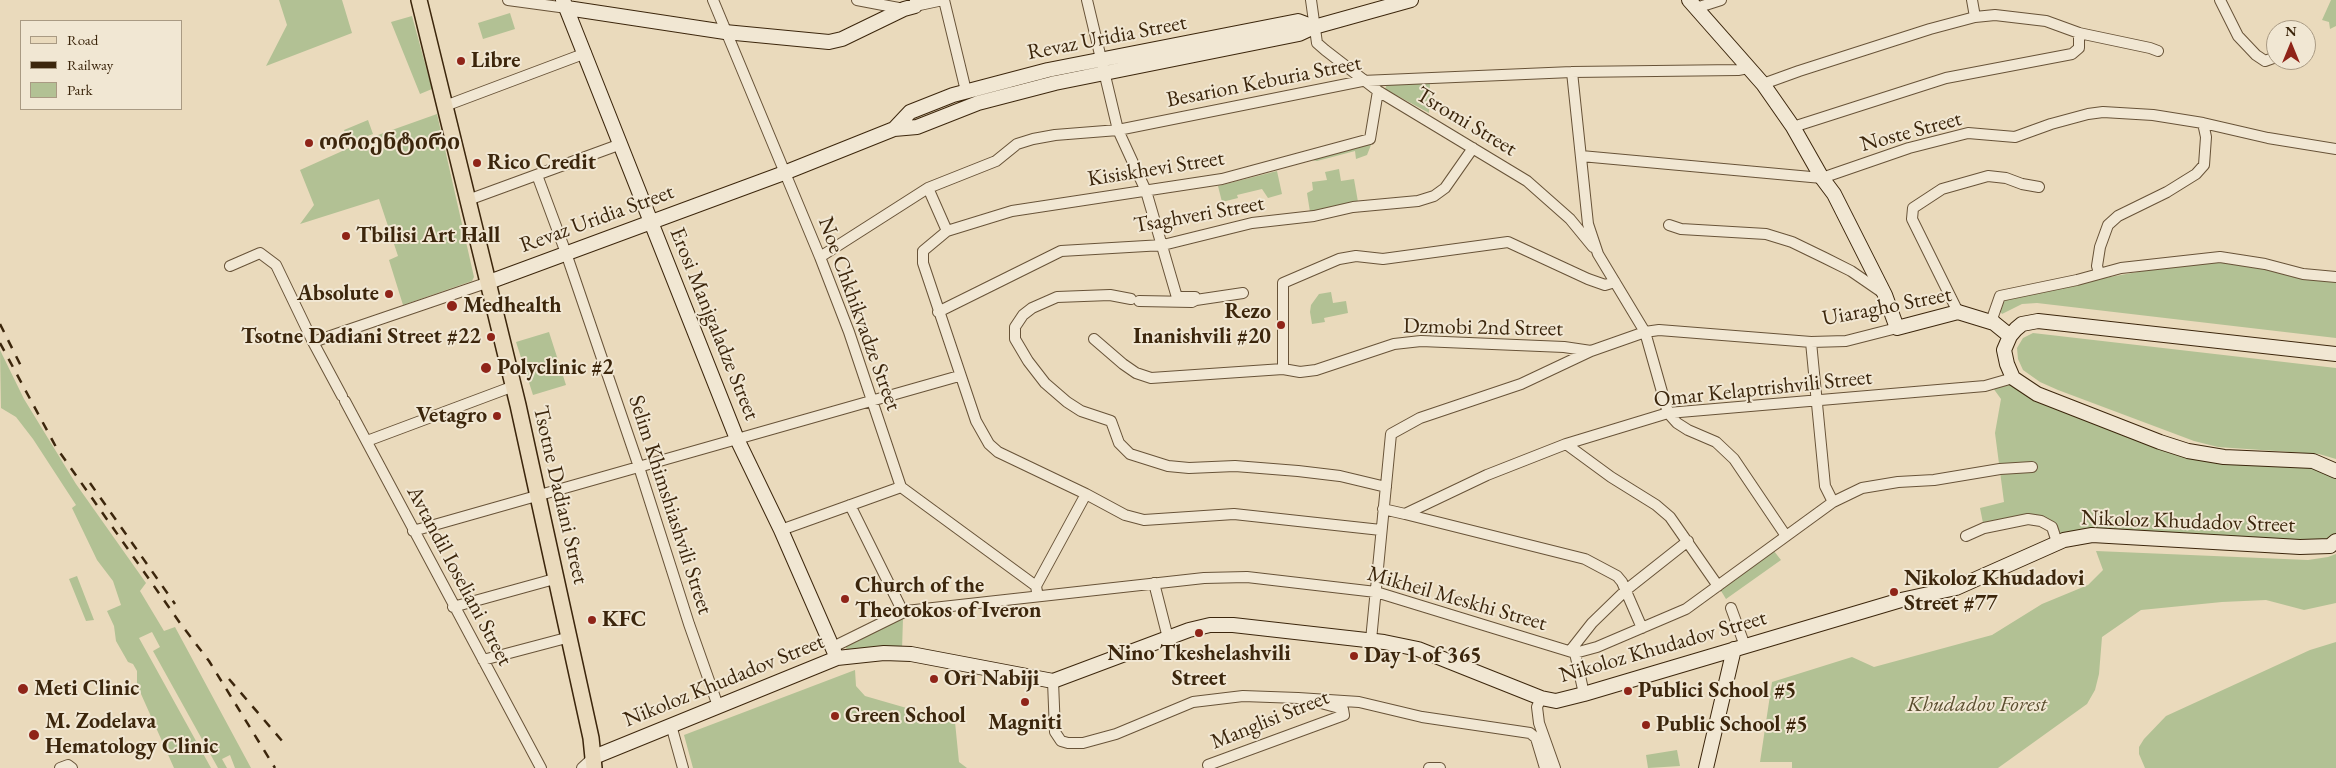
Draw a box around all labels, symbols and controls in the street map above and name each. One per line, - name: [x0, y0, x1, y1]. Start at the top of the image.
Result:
- street label: Revaz Uridia Street: [1025, 10, 1189, 66]
- legend: [20, 20, 182, 110]
- north arrow: [2266, 20, 2316, 70]
- text: N: [2285, 22, 2297, 40]
- text: Road: [67, 30, 98, 49]
- place label: Libre: [471, 48, 520, 74]
- street label: Besarion Keburia Street: [1164, 50, 1364, 114]
- text: Railway: [67, 55, 113, 74]
- marker: Libre: [455, 55, 467, 67]
- text: Park: [67, 80, 93, 99]
- street label: Tsromi Street: [1411, 82, 1521, 162]
- street label: Noste Street: [1858, 106, 1964, 158]
- place label: ორიენტირი: [319, 130, 460, 156]
- marker: ორიენტირი: [303, 137, 315, 149]
- street label: Kisiskhevi Street: [1086, 145, 1226, 193]
- place label: Rico Credit: [487, 150, 596, 176]
- marker: Rico Credit: [471, 157, 483, 169]
- street label: Revaz Uridia Street: [517, 179, 677, 259]
- street label: Tsaghveri Street: [1132, 191, 1266, 239]
- street label: Noe Chkhikvadze Street: [812, 213, 906, 415]
- place label: Tbilisi Art Hall: [356, 223, 500, 249]
- street label: Erosi Manjgaladze Street: [663, 224, 765, 424]
- marker: Tbilisi Art Hall: [340, 230, 352, 242]
- place label: Absolute: [297, 281, 379, 307]
- street label: Uiaragho Street: [1820, 282, 1954, 332]
- marker: Absolute: [383, 288, 395, 300]
- place label: Medhealth: [463, 293, 562, 319]
- marker: Medhealth: [445, 299, 459, 313]
- place label: Rezo Inanishvili #20: [1133, 299, 1271, 350]
- street label: Dzmobi 2nd Street: [1403, 313, 1563, 343]
- marker: Rezo Inanishvili #20: [1275, 319, 1287, 331]
- place label: Tsotne Dadiani Street #22: [241, 324, 481, 350]
- marker: Tsotne Dadiani Street #22: [485, 331, 497, 343]
- place label: Polyclinic #2: [497, 355, 614, 381]
- marker: Polyclinic #2: [479, 361, 493, 375]
- street label: Omar Kelaptrishvili Street: [1653, 364, 1873, 414]
- street label: Selim Khimshiashvili Street: [622, 392, 718, 618]
- place label: Vetagro: [416, 403, 487, 429]
- street label: Tsotne Dadiani Street: [527, 403, 593, 587]
- marker: Vetagro: [491, 410, 503, 422]
- street label: Avtandil Ioseliani Street: [400, 481, 518, 671]
- street label: Nikoloz Khudadov Street: [2081, 505, 2295, 539]
- street label: Mikheil Meskhi Street: [1364, 561, 1550, 637]
- place label: Nikoloz Khudadovi Street #77: [1904, 566, 2085, 618]
- place label: Church of the Theotokos of Iveron: [855, 573, 1041, 624]
- marker: Nikoloz Khudadovi Street #77: [1888, 586, 1900, 598]
- marker: Church of the Theotokos of Iveron: [839, 593, 851, 605]
- street label: Nikoloz Khudadov Street: [1556, 605, 1770, 689]
- place label: KFC: [602, 607, 646, 633]
- marker: KFC: [586, 614, 598, 626]
- marker: Nino Tkeshelashvili Street: [1193, 627, 1205, 639]
- street label: Nikoloz Khudadov Street: [620, 629, 828, 733]
- place label: Nino Tkeshelashvili Street: [1107, 641, 1291, 692]
- place label: Day 1 of 365: [1364, 643, 1482, 669]
- marker: Day 1 of 365: [1348, 650, 1360, 662]
- place label: Ori Nabiji: [944, 666, 1039, 692]
- marker: Ori Nabiji: [928, 673, 940, 685]
- place label: Meti Clinic: [34, 676, 139, 702]
- place label: Publici School #5: [1638, 678, 1796, 704]
- marker: Meti Clinic: [16, 682, 30, 696]
- street label: Manglisi Street: [1207, 684, 1333, 756]
- marker: Publici School #5: [1622, 685, 1634, 697]
- park label: Khudadov Forest: [1907, 692, 2047, 718]
- marker: Magniti: [1019, 696, 1031, 708]
- place label: Green School: [845, 703, 966, 729]
- place label: M. Zodelava Hematology Clinic: [45, 709, 218, 760]
- marker: Green School: [829, 710, 841, 722]
- place label: Magniti: [988, 710, 1062, 736]
- place label: Public School #5: [1656, 712, 1808, 738]
- marker: Public School #5: [1640, 719, 1652, 731]
- marker: M. Zodelava Hematology Clinic: [27, 728, 41, 742]

